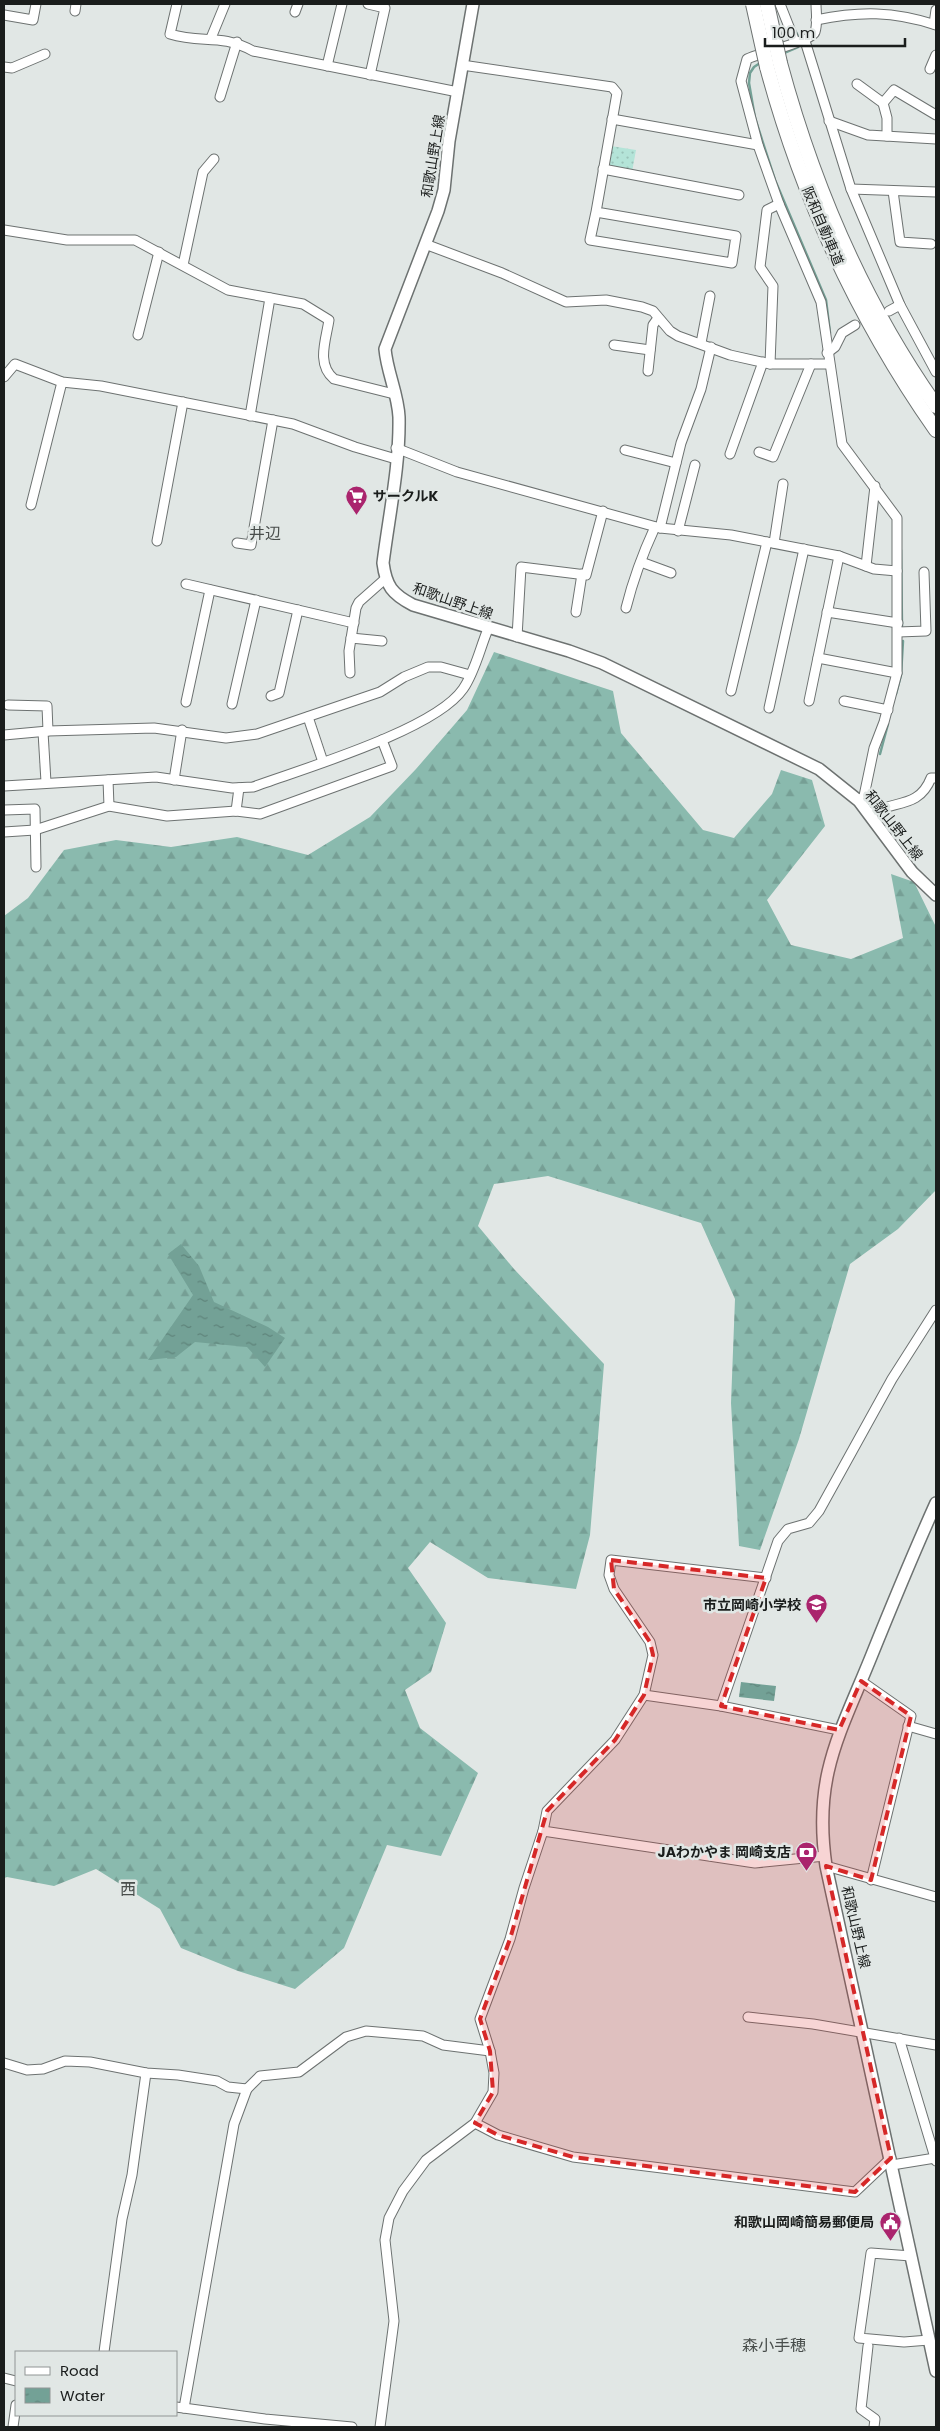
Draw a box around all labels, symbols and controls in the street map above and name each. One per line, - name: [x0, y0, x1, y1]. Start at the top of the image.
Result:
- scale bar: [765, 15, 905, 47]
- text: 100 m: [772, 22, 815, 43]
- street label: 和歌山野上線: [417, 113, 449, 199]
- street label: 阪和自動車道: [797, 183, 849, 269]
- supermarket icon: サークルK: [345, 484, 369, 515]
- place label: サークルK: [373, 486, 439, 506]
- district label: 井辺: [249, 522, 281, 545]
- street label: 和歌山野上線: [410, 578, 496, 624]
- street label: 和歌山野上線: [860, 786, 928, 864]
- school or university icon: 市立岡崎小学校: [805, 1593, 829, 1624]
- place label: 市立岡崎小学校: [703, 1595, 801, 1615]
- bank icon: JAわかやま 岡崎支店: [795, 1840, 819, 1871]
- place label: JAわかやま 岡崎支店: [658, 1842, 791, 1862]
- district label: 西: [120, 1878, 136, 1901]
- street label: 和歌山野上線: [837, 1884, 875, 1970]
- public building icon: 和歌山岡崎簡易郵便局: [878, 2210, 902, 2241]
- place label: 和歌山岡崎簡易郵便局: [734, 2212, 874, 2232]
- district label: 森小手穂: [742, 2334, 806, 2357]
- legend: [15, 2351, 178, 2416]
- text: Road: [60, 2360, 99, 2381]
- text: Water: [60, 2385, 106, 2406]

